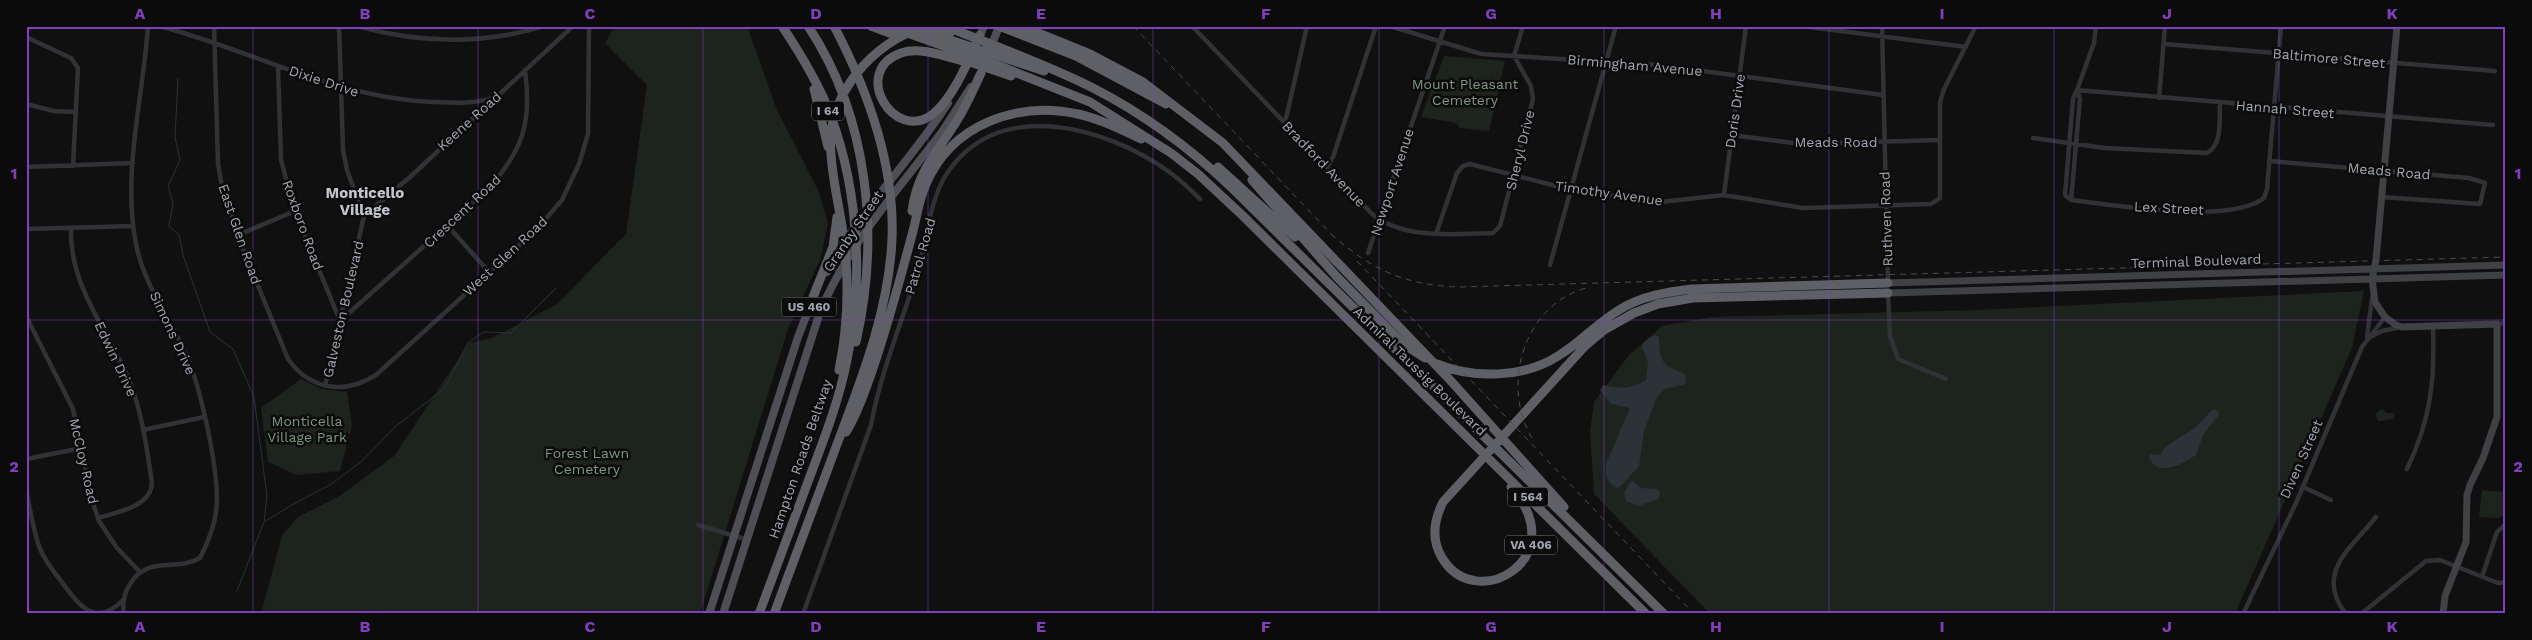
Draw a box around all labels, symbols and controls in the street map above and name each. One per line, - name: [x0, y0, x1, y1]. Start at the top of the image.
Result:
- text: A: [135, 4, 146, 23]
- text: B: [360, 4, 371, 23]
- text: C: [585, 4, 596, 23]
- text: D: [810, 4, 822, 23]
- text: E: [1036, 4, 1046, 23]
- text: F: [1261, 4, 1271, 23]
- text: G: [1485, 4, 1497, 23]
- text: H: [1710, 4, 1722, 23]
- text: I: [1939, 4, 1945, 23]
- text: J: [2162, 4, 2172, 23]
- text: K: [2386, 4, 2398, 23]
- street label: Baltimore Street: [2272, 45, 2386, 71]
- street label: Birmingham Avenue: [1567, 51, 1703, 79]
- street label: Dixie Drive: [287, 62, 361, 100]
- street label: Doris Drive: [1722, 73, 1748, 149]
- park label: Mount Pleasant Cemetery: [1412, 76, 1518, 108]
- street label: Keene Road: [434, 88, 504, 154]
- street label: Hannah Street: [2235, 97, 2335, 121]
- road number: I 64: [812, 102, 844, 120]
- street label: Sheryl Drive: [1502, 108, 1538, 192]
- street label: Bradford Avenue: [1279, 118, 1369, 210]
- street label: Newport Avenue: [1367, 126, 1417, 238]
- street label: Meads Road: [1795, 134, 1877, 150]
- street label: Meads Road: [2347, 159, 2431, 183]
- text: 1: [11, 164, 17, 183]
- text: 1: [2515, 164, 2521, 183]
- street label: Crescent Road: [420, 171, 504, 251]
- street label: Ruthven Road: [1876, 171, 1896, 267]
- street label: Roxboro Road: [279, 178, 327, 272]
- street label: Timothy Avenue: [1554, 178, 1664, 208]
- street label: East Glen Road: [215, 182, 265, 286]
- district label: Monticello Village: [326, 184, 404, 219]
- street label: Granby Street: [820, 187, 886, 275]
- street label: Lex Street: [2134, 198, 2205, 218]
- street label: West Glen Road: [460, 213, 550, 299]
- street label: Patrol Road: [901, 216, 939, 296]
- street label: Galveston Boulevard: [319, 239, 367, 379]
- street label: Terminal Boulevard: [2130, 251, 2262, 271]
- street label: Simons Drive: [147, 289, 199, 377]
- road number: US 460: [782, 298, 836, 316]
- street label: Admiral Taussig Boulevard: [1350, 303, 1490, 439]
- street label: Edwin Drive: [92, 319, 140, 399]
- street label: Hampton Roads Beltway: [765, 376, 835, 541]
- park label: Monticella Village Park: [267, 413, 347, 445]
- street label: McCloy Road: [66, 417, 102, 505]
- street label: Diven Street: [2276, 417, 2326, 501]
- park label: Forest Lawn Cemetery: [545, 445, 629, 477]
- text: 2: [9, 457, 19, 476]
- text: 2: [2513, 457, 2523, 476]
- road number: I 564: [1508, 488, 1548, 507]
- road number: VA 406: [1505, 536, 1557, 554]
- text: A: [135, 617, 146, 636]
- text: B: [360, 617, 371, 636]
- text: C: [585, 617, 596, 636]
- text: D: [810, 617, 822, 636]
- text: E: [1036, 617, 1046, 636]
- text: F: [1261, 617, 1271, 636]
- text: G: [1485, 617, 1497, 636]
- text: H: [1710, 617, 1722, 636]
- text: I: [1939, 617, 1945, 636]
- text: J: [2162, 617, 2172, 636]
- text: K: [2386, 617, 2398, 636]

